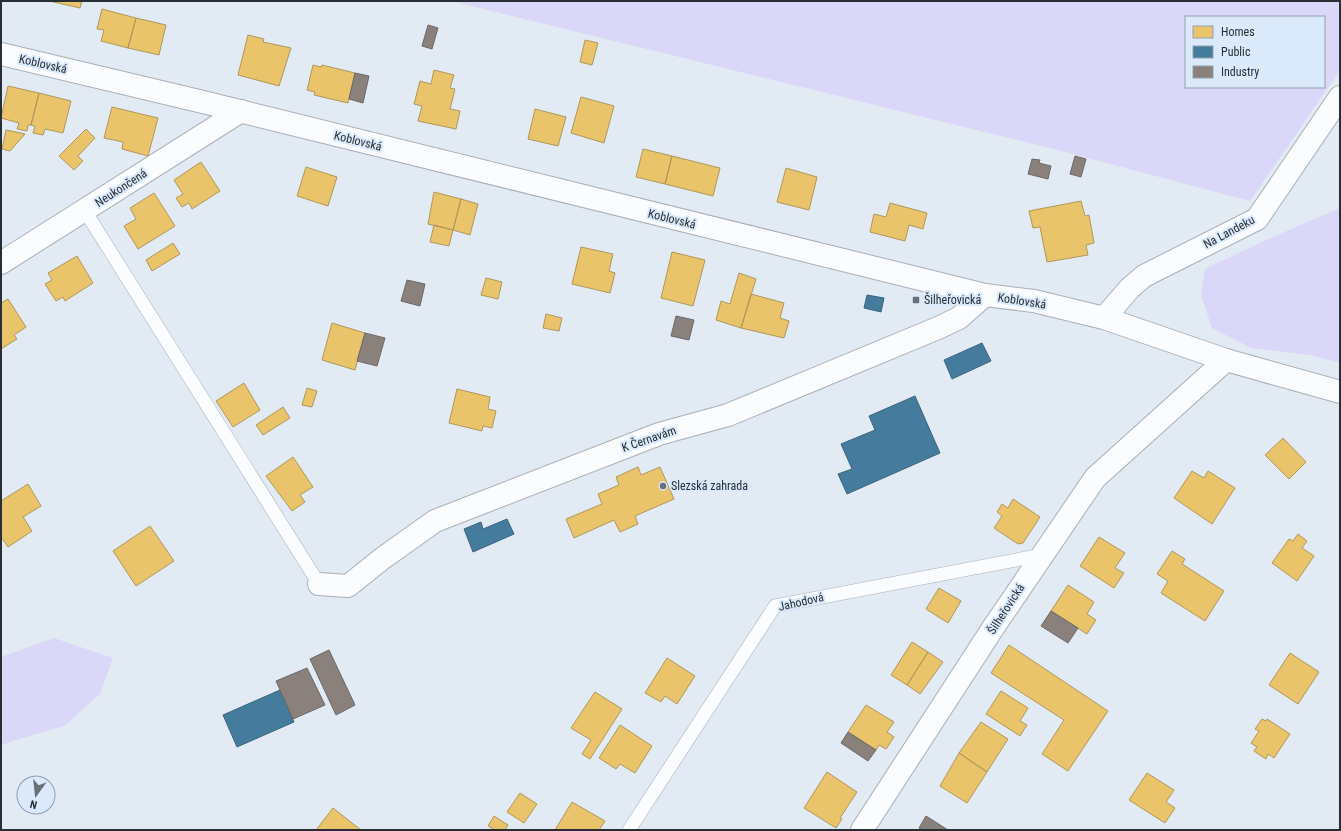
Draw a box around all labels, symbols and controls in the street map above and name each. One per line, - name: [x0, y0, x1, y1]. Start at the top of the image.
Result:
- legend: [1185, 16, 1325, 88]
- text: Homes: [1221, 25, 1255, 39]
- text: Public: [1221, 45, 1251, 59]
- street label: Koblovská: [18, 52, 69, 76]
- text: Industry: [1221, 65, 1259, 79]
- street label: Koblovská: [333, 128, 384, 154]
- street label: Neukončená: [93, 166, 150, 210]
- street label: Koblovská: [647, 206, 698, 232]
- street label: Na Landeku: [1201, 213, 1257, 251]
- street label: Koblovská: [997, 290, 1047, 312]
- place label: Šilheřovická: [924, 292, 981, 307]
- marker: Šilheřovická: [911, 295, 921, 305]
- street label: K Černavám: [620, 422, 678, 455]
- place label: Slezská zahrada: [671, 479, 748, 493]
- marker: Slezská zahrada: [658, 481, 668, 491]
- street label: Šilheřovická: [984, 580, 1028, 637]
- street label: Jahodová: [777, 590, 825, 614]
- north arrow: [16, 775, 56, 815]
- text: N: [28, 797, 38, 811]

